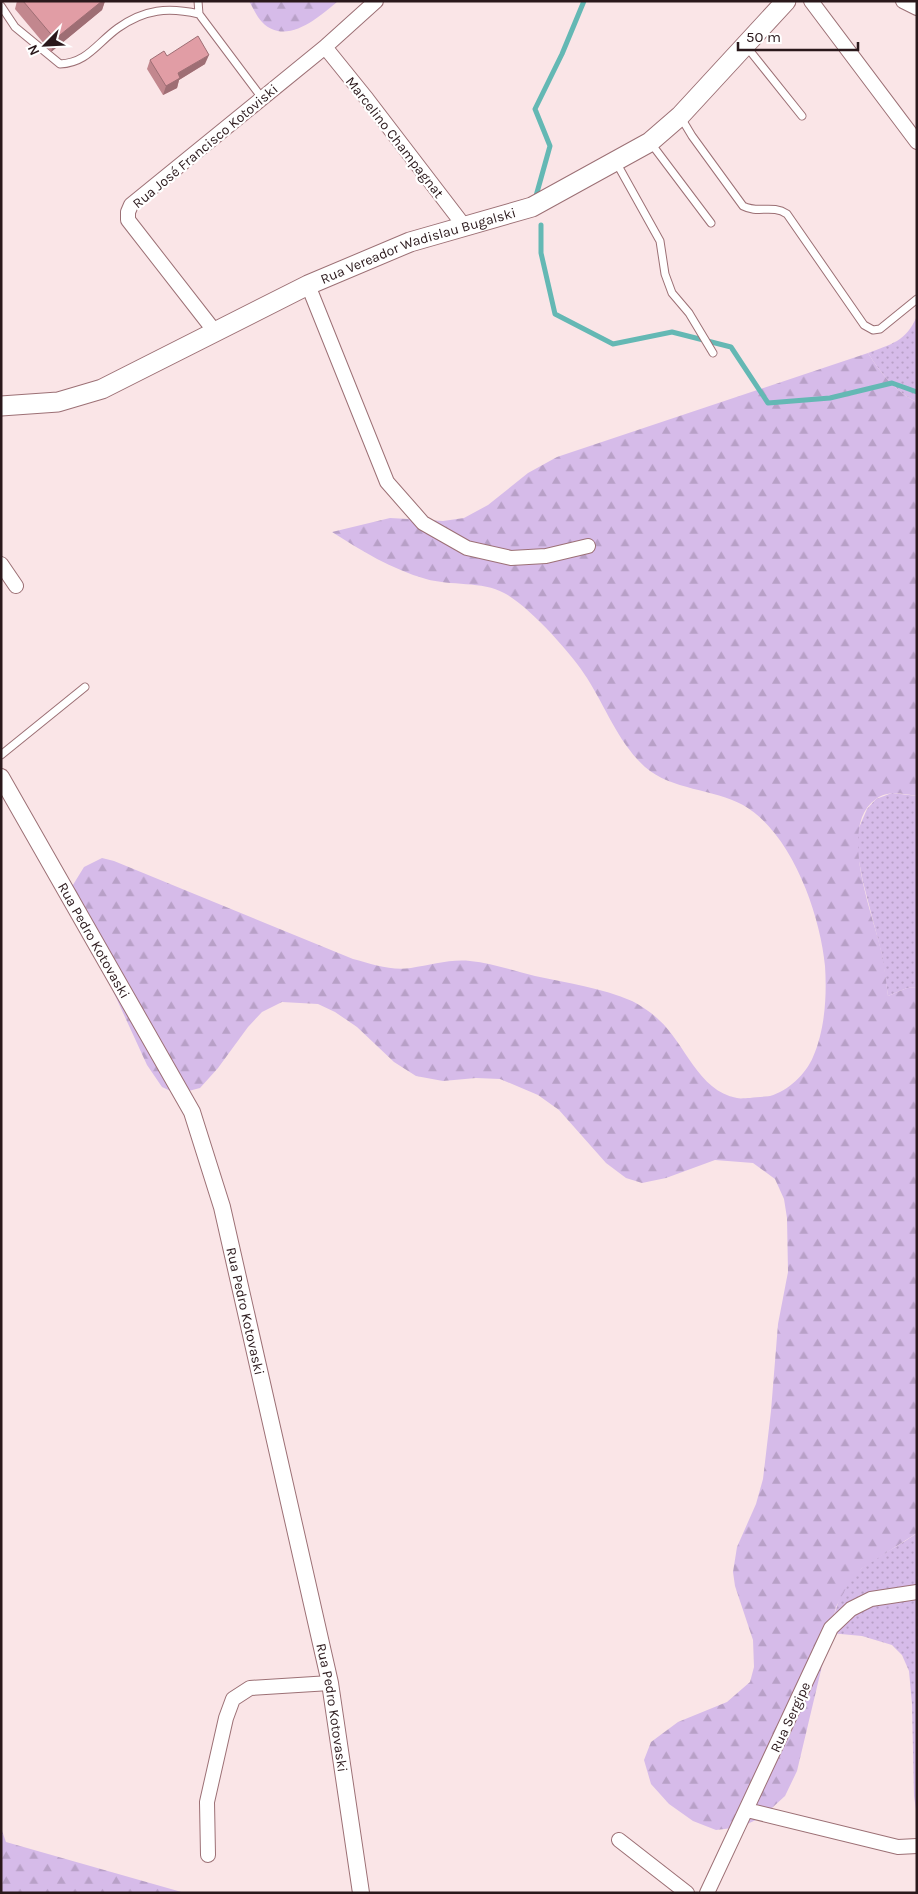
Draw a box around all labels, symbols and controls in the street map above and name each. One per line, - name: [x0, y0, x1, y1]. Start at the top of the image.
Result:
- north arrow: [20, 20, 70, 70]
- scale bar: [738, 20, 858, 52]
- text: 50 m: [746, 28, 781, 46]
- text: N: [24, 42, 43, 58]
- street label: Marcelino Champagnat: [342, 73, 447, 201]
- street label: Rua José Francisco Kotoviski: [129, 81, 281, 212]
- street label: Rua Vereador Wadislau Bugalski: [318, 204, 518, 288]
- street label: Rua Pedro Kotovaski: [54, 880, 133, 1002]
- street label: Rua Pedro Kotovaski: [222, 1246, 268, 1377]
- street label: Rua Pedro Kotovaski: [312, 1642, 351, 1773]
- street label: Rua Sergipe: [767, 1679, 814, 1755]

